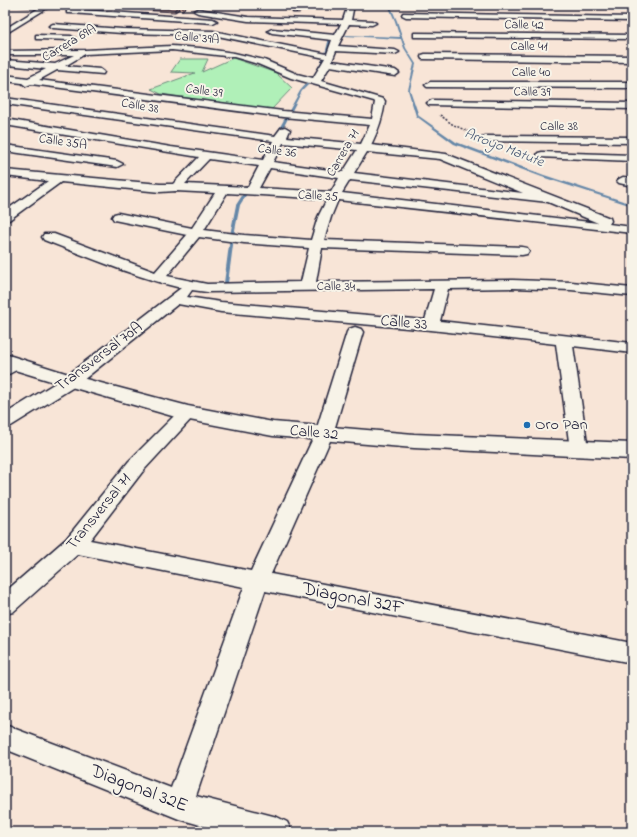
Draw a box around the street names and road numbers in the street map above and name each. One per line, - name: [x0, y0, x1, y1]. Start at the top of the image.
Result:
- street label: Calle 42: [504, 15, 544, 35]
- street label: Carrera 69A: [38, 19, 100, 67]
- street label: Calle 39A: [174, 27, 220, 49]
- street label: Calle 41: [510, 37, 548, 56]
- street label: Calle 40: [512, 63, 551, 82]
- street label: Calle 39: [184, 79, 224, 103]
- street label: Calle 39: [513, 82, 551, 102]
- street label: Calle 38: [120, 93, 160, 119]
- street label: Calle 38: [540, 117, 578, 136]
- street label: Carrera 71: [322, 126, 364, 180]
- street label: Calle 35A: [38, 129, 88, 155]
- street label: Calle 36: [257, 139, 298, 163]
- street label: Calle 35: [297, 185, 339, 207]
- street label: Calle 34: [317, 277, 356, 296]
- street label: Calle 33: [379, 309, 429, 337]
- street label: Transversal 70A: [50, 316, 148, 398]
- street label: Calle 32: [289, 419, 339, 447]
- street label: Transversal 71: [60, 468, 138, 556]
- street label: Diagonal 32F: [298, 576, 406, 624]
- street label: Diagonal 32E: [85, 758, 192, 822]

